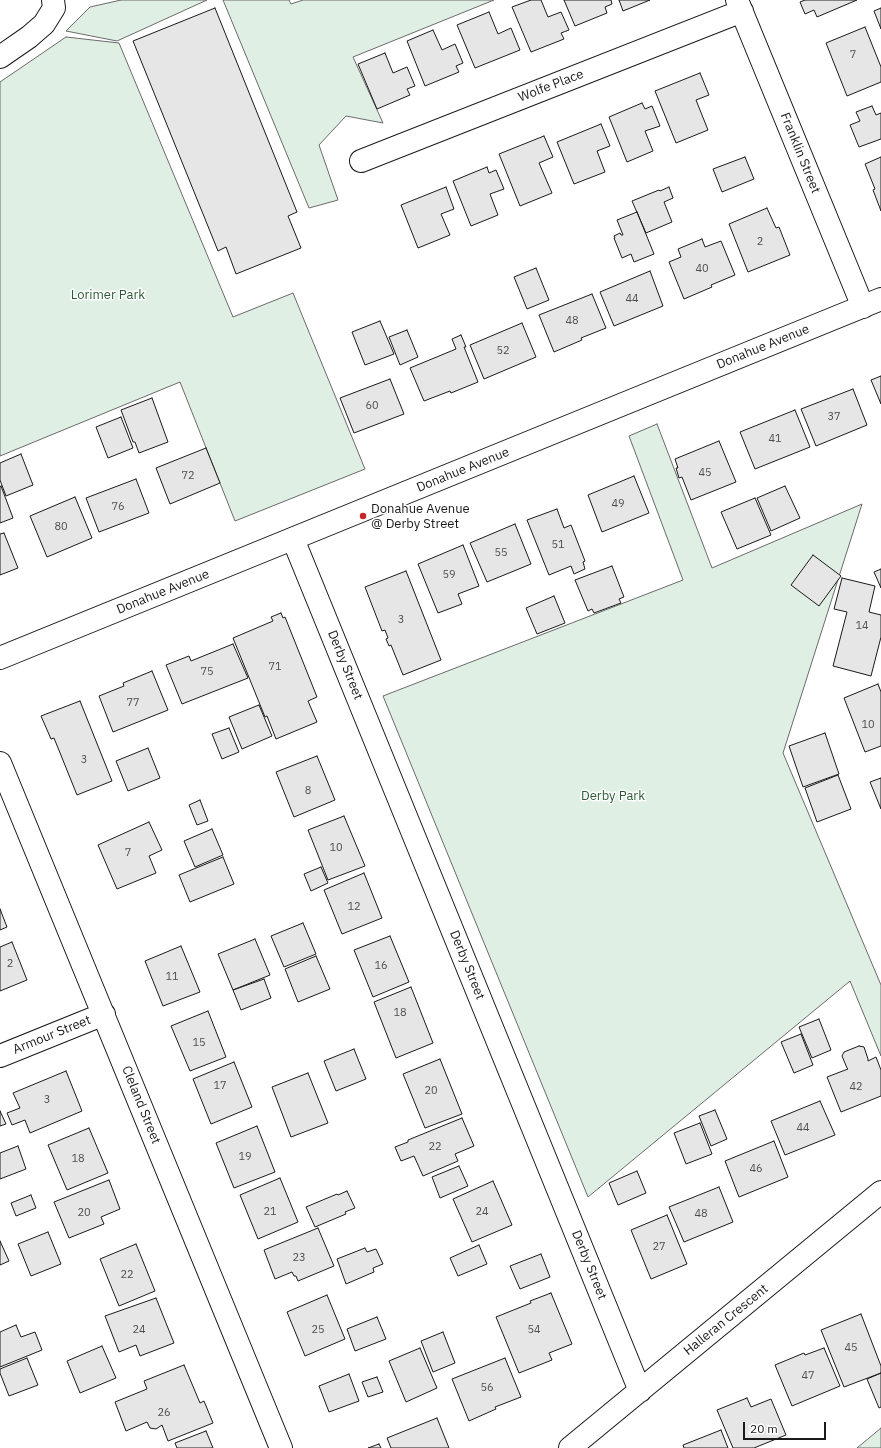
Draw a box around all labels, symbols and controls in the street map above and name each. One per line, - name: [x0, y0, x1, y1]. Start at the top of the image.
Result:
- house number: 7: [850, 48, 856, 62]
- street label: Wolfe Place: [516, 66, 586, 106]
- street label: Franklin Street: [777, 110, 823, 196]
- house number: 2: [757, 235, 763, 249]
- house number: 40: [695, 262, 709, 276]
- park label: Lorimer Park: [71, 287, 145, 303]
- house number: 44: [625, 292, 639, 306]
- house number: 48: [565, 314, 579, 328]
- street label: Donahue Avenue: [714, 321, 812, 373]
- house number: 52: [496, 344, 510, 358]
- house number: 60: [365, 399, 379, 413]
- house number: 37: [827, 410, 841, 424]
- house number: 41: [768, 432, 782, 446]
- street label: Donahue Avenue: [414, 444, 512, 496]
- house number: 45: [698, 466, 712, 480]
- house number: 72: [181, 469, 195, 483]
- house number: 49: [611, 497, 625, 511]
- house number: 76: [111, 500, 125, 514]
- place label: Donahue Avenue @ Derby Street: [371, 501, 470, 532]
- marker: Donahue Avenue @ Derby Street: [358, 511, 368, 521]
- house number: 80: [54, 520, 68, 534]
- house number: 51: [551, 538, 565, 552]
- house number: 55: [494, 546, 508, 560]
- street label: Donahue Avenue: [114, 566, 212, 618]
- house number: 59: [442, 568, 456, 582]
- house number: 3: [398, 613, 404, 627]
- house number: 14: [855, 619, 869, 633]
- street label: Derby Street: [324, 628, 366, 702]
- house number: 71: [268, 660, 282, 674]
- house number: 75: [200, 665, 214, 679]
- house number: 77: [126, 696, 140, 710]
- house number: 10: [861, 718, 875, 732]
- house number: 3: [81, 753, 87, 767]
- house number: 8: [305, 784, 311, 798]
- park label: Derby Park: [581, 788, 645, 804]
- house number: 10: [329, 841, 343, 855]
- house number: 7: [125, 846, 131, 860]
- house number: 12: [347, 900, 361, 914]
- street label: Derby Street: [446, 928, 488, 1002]
- house number: 2: [7, 957, 13, 971]
- house number: 16: [374, 959, 388, 973]
- house number: 11: [165, 970, 179, 984]
- house number: 18: [393, 1006, 407, 1020]
- street label: Armour Street: [11, 1012, 93, 1058]
- house number: 15: [192, 1036, 206, 1050]
- street label: Cleland Street: [118, 1064, 164, 1146]
- house number: 17: [213, 1079, 227, 1093]
- house number: 42: [849, 1080, 863, 1094]
- house number: 20: [424, 1084, 438, 1098]
- house number: 3: [44, 1093, 50, 1107]
- house number: 44: [796, 1121, 810, 1135]
- house number: 22: [428, 1140, 442, 1154]
- house number: 19: [238, 1150, 252, 1164]
- house number: 18: [71, 1152, 85, 1166]
- house number: 46: [749, 1162, 763, 1176]
- house number: 21: [263, 1205, 277, 1219]
- house number: 24: [475, 1205, 489, 1219]
- house number: 20: [77, 1206, 91, 1220]
- house number: 48: [694, 1207, 708, 1221]
- street label: Derby Street: [568, 1228, 610, 1302]
- house number: 27: [652, 1240, 666, 1254]
- house number: 23: [292, 1251, 306, 1265]
- house number: 22: [120, 1268, 134, 1282]
- street label: Halleran Crescent: [681, 1281, 771, 1359]
- house number: 24: [132, 1323, 146, 1337]
- house number: 25: [311, 1323, 325, 1337]
- house number: 54: [527, 1323, 541, 1337]
- house number: 45: [844, 1341, 858, 1355]
- house number: 47: [801, 1369, 815, 1383]
- house number: 56: [480, 1381, 494, 1395]
- house number: 26: [157, 1406, 171, 1420]
- scale bar: [745, 1414, 828, 1440]
- text: 20 m: [750, 1421, 778, 1436]

